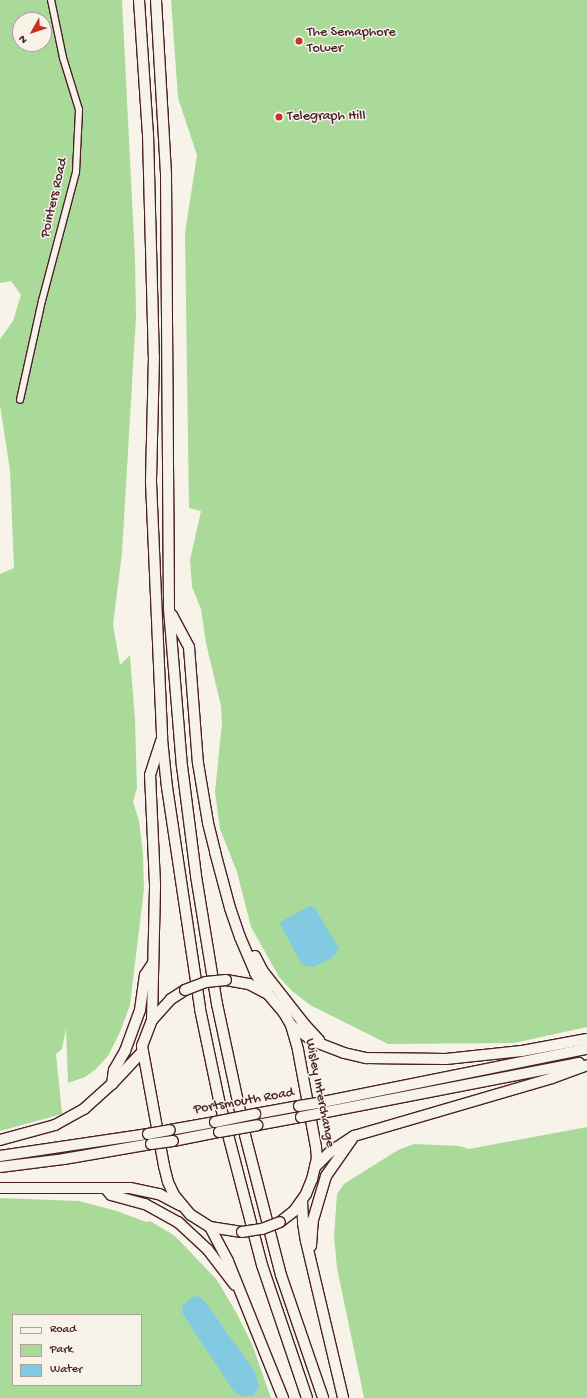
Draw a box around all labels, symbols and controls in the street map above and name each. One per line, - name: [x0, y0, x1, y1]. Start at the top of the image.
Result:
- north arrow: [12, 12, 52, 52]
- place label: The Semaphore Tower: [307, 25, 396, 58]
- text: N: [17, 32, 30, 45]
- marker: The Semaphore Tower: [294, 36, 304, 46]
- place label: Telegraph Hill: [287, 109, 366, 125]
- marker: Telegraph Hill: [274, 112, 284, 122]
- street label: Pointers Road: [38, 156, 72, 240]
- street label: Wisley Interchange: [300, 1037, 338, 1149]
- street label: Portsmouth Road: [192, 1085, 296, 1119]
- legend: [12, 1314, 142, 1386]
- text: Road: [50, 1323, 76, 1337]
- text: Park: [50, 1343, 73, 1357]
- text: Water: [50, 1363, 82, 1377]

